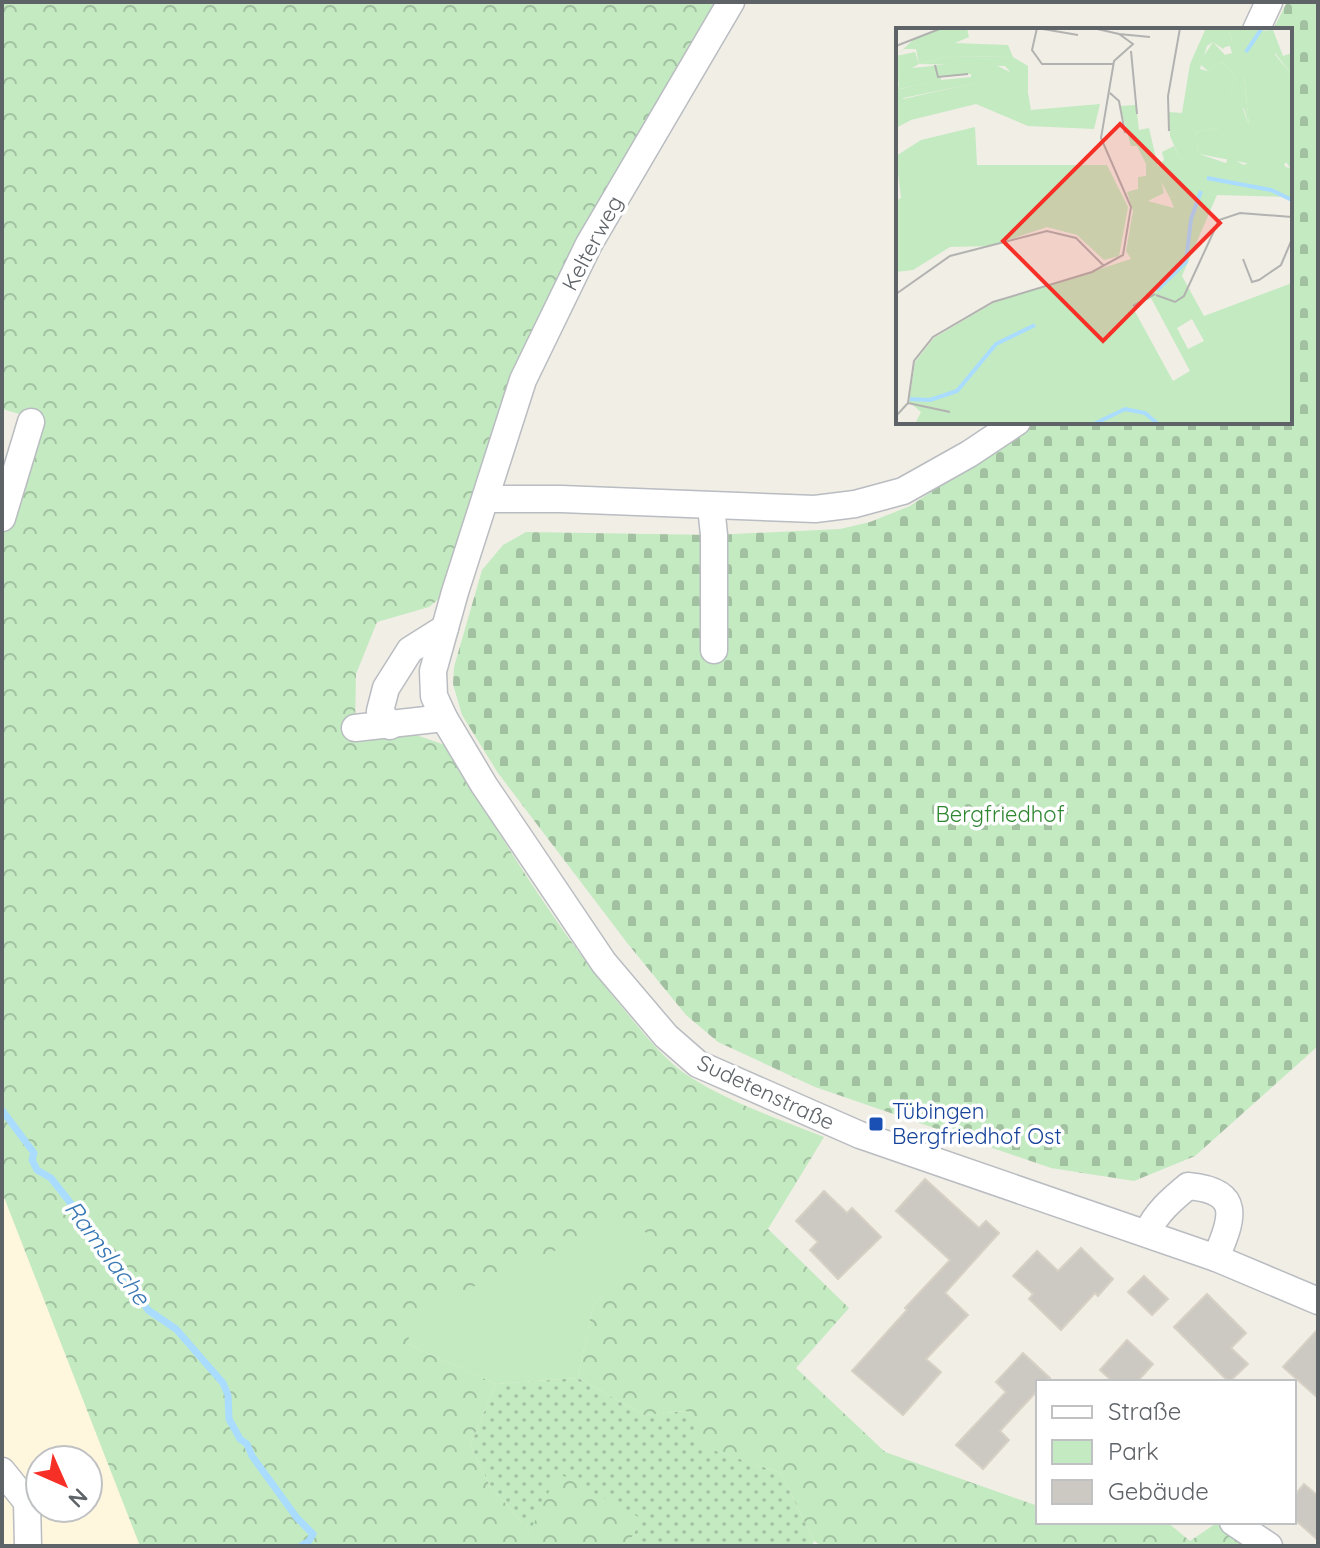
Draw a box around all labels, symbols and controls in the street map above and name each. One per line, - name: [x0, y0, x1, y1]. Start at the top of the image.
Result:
- inset map: [896, 28, 1292, 424]
- street label: Kelterweg: [555, 191, 629, 295]
- park label: Bergfriedhof: [935, 800, 1065, 828]
- street label: Sudetenstraße: [693, 1048, 839, 1136]
- place label: Tübingen Bergfriedhof Ost: [892, 1097, 1062, 1150]
- marker: Tübingen Bergfriedhof Ost: [867, 1115, 885, 1133]
- water label: Ramslache: [59, 1194, 158, 1312]
- legend: [1036, 1380, 1296, 1524]
- text: Straße: [1108, 1396, 1181, 1426]
- text: Park: [1108, 1436, 1159, 1466]
- north arrow: [24, 1444, 104, 1524]
- text: Gebäude: [1108, 1476, 1209, 1506]
- text: N: [63, 1483, 94, 1514]

